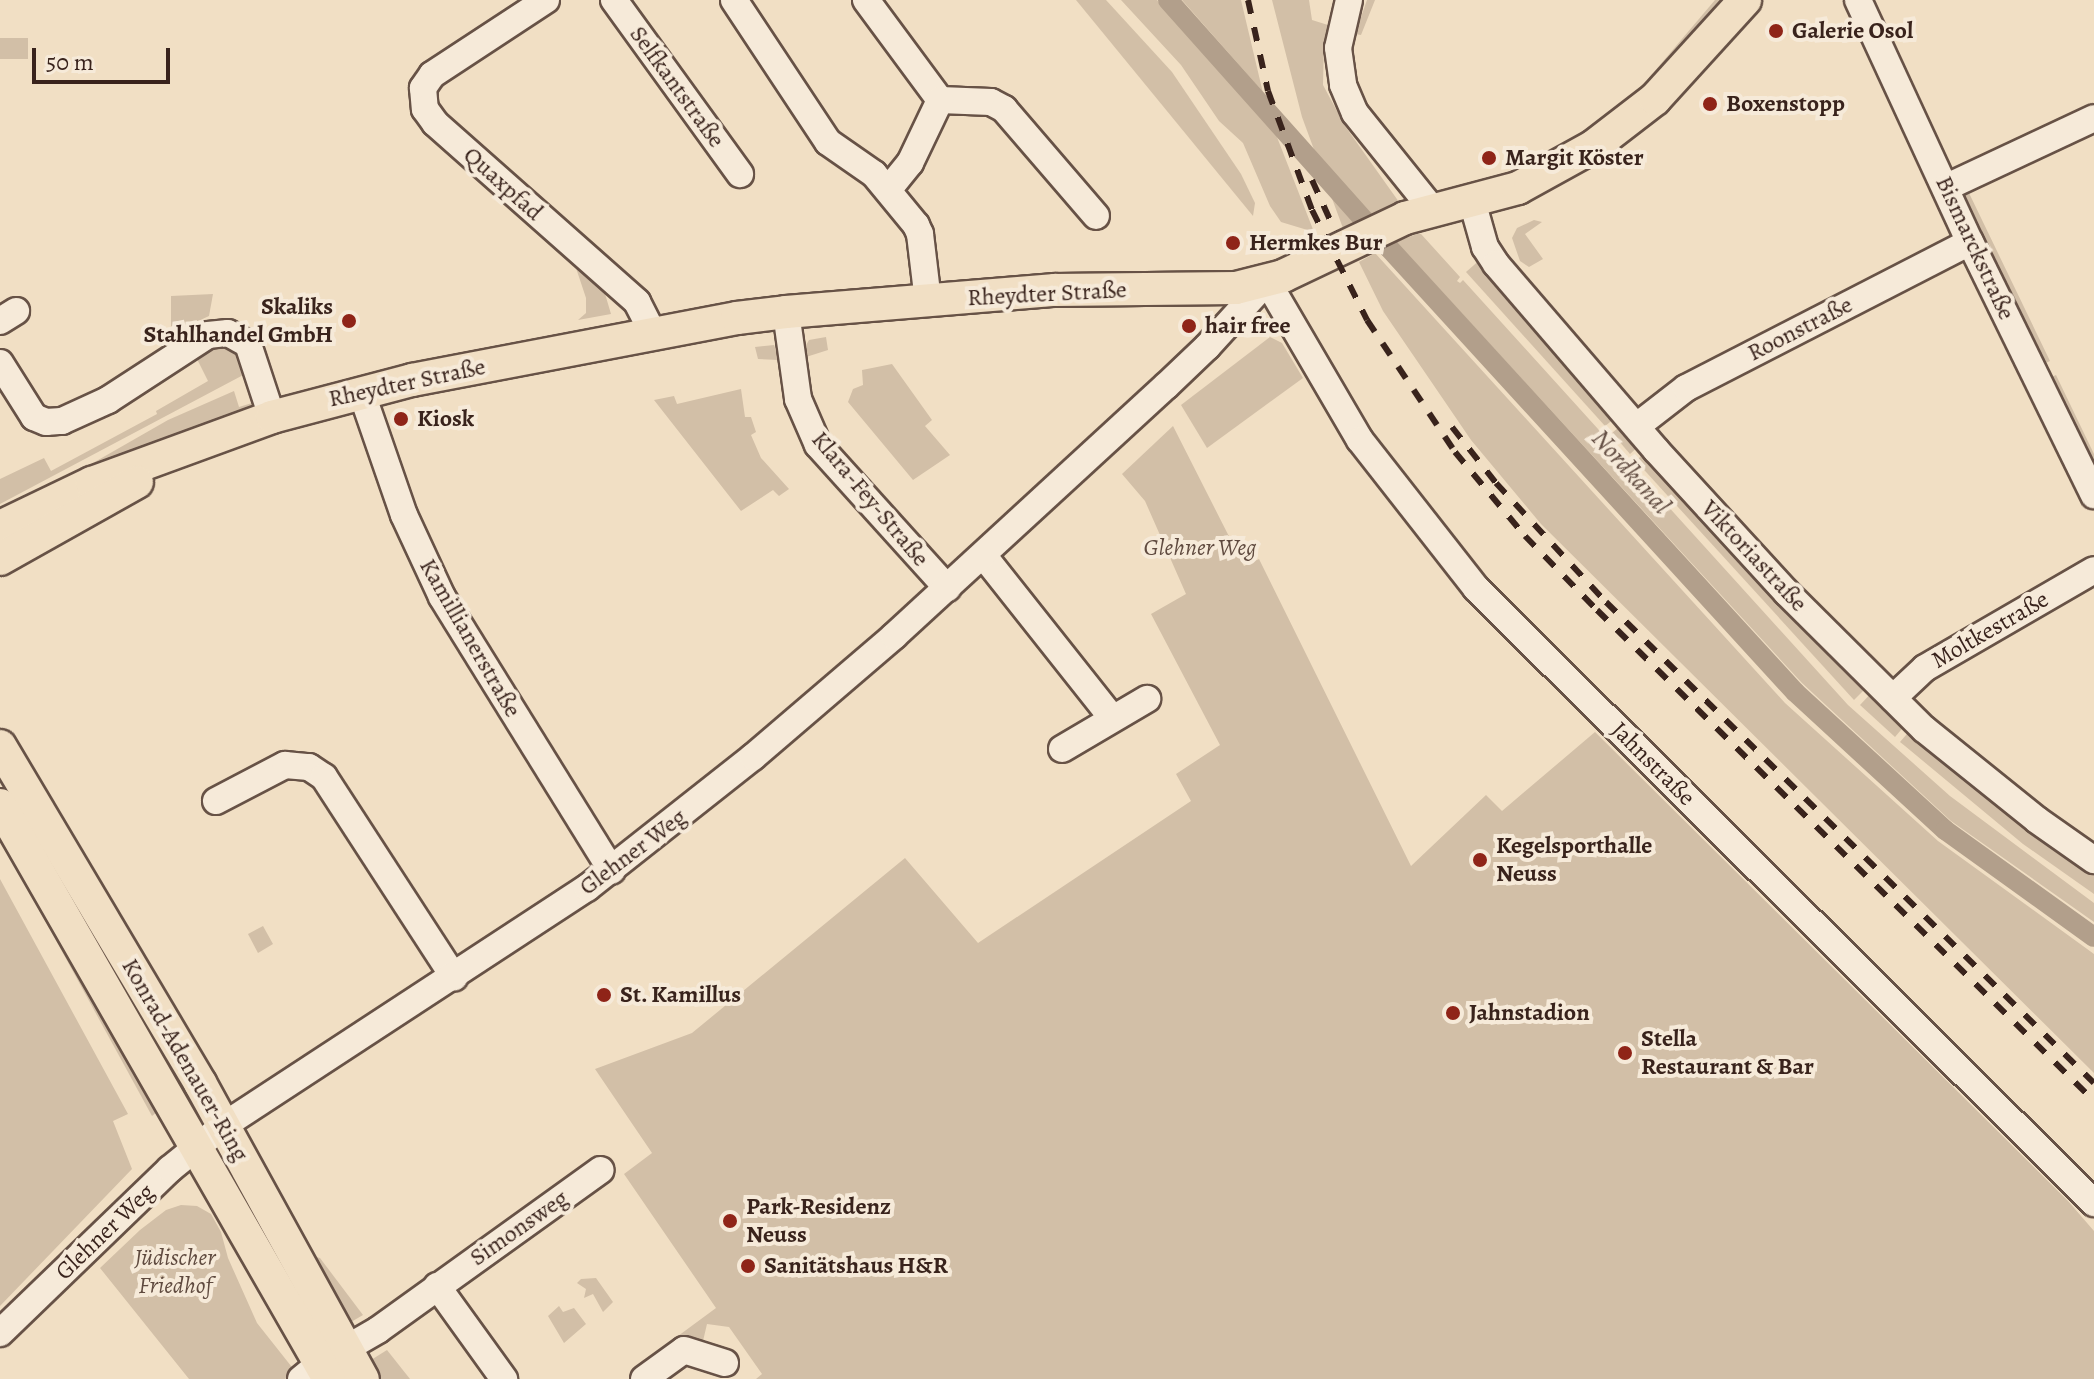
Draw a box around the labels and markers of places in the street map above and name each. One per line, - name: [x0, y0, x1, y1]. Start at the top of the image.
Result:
- place label: Galerie Osol: [1792, 17, 1913, 45]
- marker: Galerie Osol: [1767, 22, 1785, 40]
- place label: Boxenstopp: [1726, 90, 1845, 118]
- marker: Boxenstopp: [1701, 95, 1719, 113]
- place label: Margit Köster: [1505, 144, 1644, 172]
- marker: Margit Köster: [1480, 149, 1498, 167]
- place label: Hermkes Bur: [1249, 229, 1383, 257]
- marker: Hermkes Bur: [1224, 234, 1242, 252]
- place label: Skaliks Stahlhandel GmbH: [144, 293, 333, 349]
- marker: Skaliks Stahlhandel GmbH: [340, 312, 358, 330]
- place label: hair free: [1205, 312, 1291, 340]
- marker: hair free: [1180, 317, 1198, 335]
- place label: Kiosk: [417, 405, 474, 433]
- marker: Kiosk: [392, 410, 410, 428]
- place label: Kegelsporthalle Neuss: [1496, 832, 1652, 888]
- marker: Kegelsporthalle Neuss: [1471, 851, 1489, 869]
- place label: St. Kamillus: [620, 981, 741, 1009]
- marker: St. Kamillus: [595, 986, 613, 1004]
- place label: Jahnstadion: [1469, 999, 1590, 1027]
- marker: Jahnstadion: [1444, 1004, 1462, 1022]
- place label: Stella Restaurant & Bar: [1641, 1025, 1814, 1081]
- marker: Stella Restaurant & Bar: [1616, 1044, 1634, 1062]
- place label: Park-Residenz Neuss: [746, 1193, 891, 1249]
- marker: Park-Residenz Neuss: [721, 1212, 739, 1230]
- place label: Sanitätshaus H&R: [764, 1252, 948, 1280]
- marker: Sanitätshaus H&R: [739, 1257, 757, 1275]

